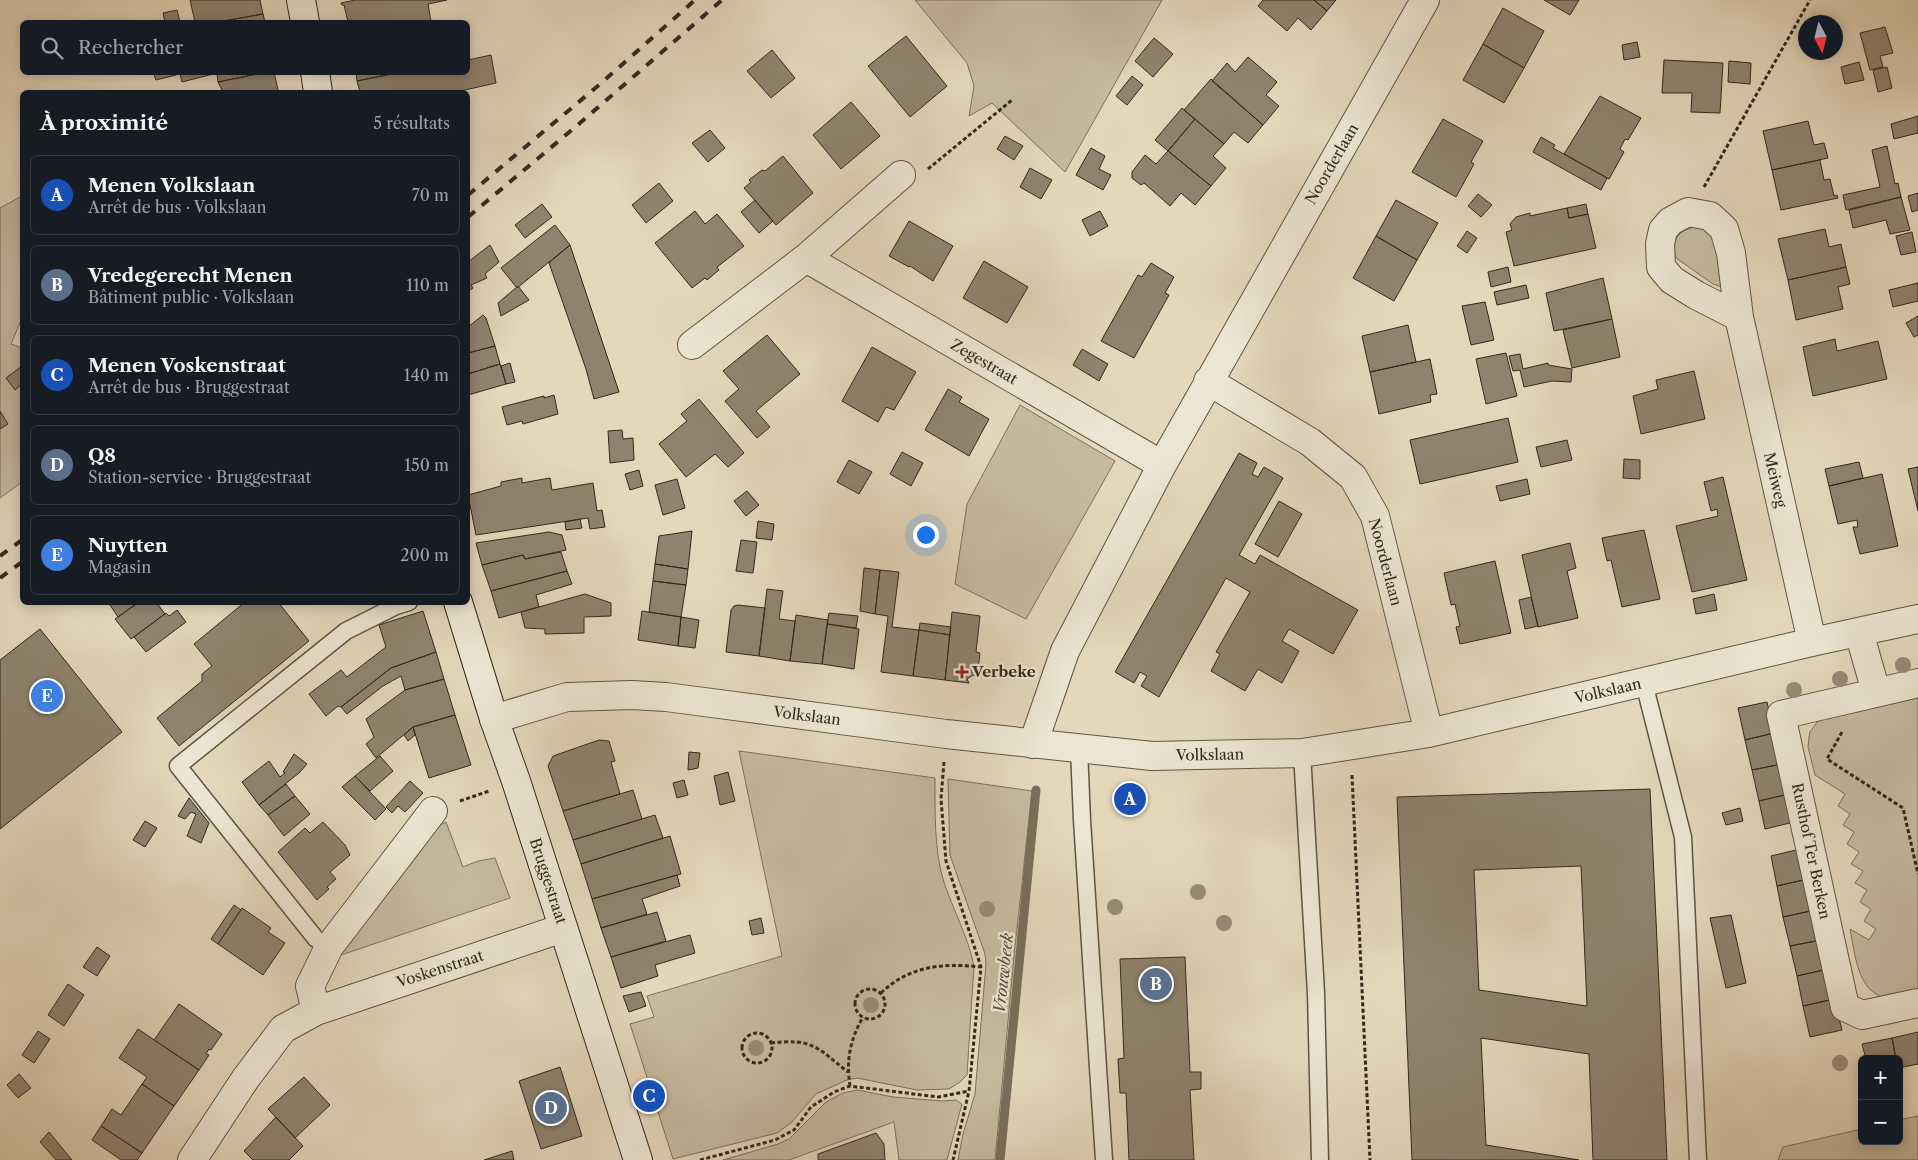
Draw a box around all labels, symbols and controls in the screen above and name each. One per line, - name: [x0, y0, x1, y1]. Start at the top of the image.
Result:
- north arrow: [1798, 15, 1843, 60]
- search box: [20, 20, 470, 75]
- icon: search: [38, 34, 66, 62]
- text: Rechercher: [78, 36, 183, 59]
- text: À proximité: [40, 110, 168, 135]
- text: 5 résultats: [373, 113, 450, 133]
- street label: Noorderlaan: [1301, 119, 1363, 207]
- text: Menen Volkslaan: [88, 174, 255, 197]
- text: A: [51, 185, 63, 205]
- text: 70 m: [412, 185, 449, 205]
- text: Arrêt de bus · Volkslaan: [88, 197, 266, 217]
- text: Vredegerecht Menen: [88, 264, 293, 287]
- text: B: [51, 275, 63, 295]
- text: 110 m: [406, 275, 449, 295]
- text: Bâtiment public · Volkslaan: [88, 287, 294, 307]
- street label: Zegestraat: [947, 335, 1022, 389]
- text: Menen Voskenstraat: [88, 354, 286, 377]
- text: C: [51, 365, 63, 385]
- text: 140 m: [404, 365, 449, 385]
- text: Arrêt de bus · Bruggestraat: [88, 377, 290, 397]
- text: Q8: [88, 444, 116, 467]
- street label: Meiweg: [1760, 450, 1791, 509]
- text: D: [50, 455, 64, 475]
- text: 150 m: [404, 455, 449, 475]
- text: Station-service · Bruggestraat: [88, 467, 311, 487]
- street label: Noorderlaan: [1365, 516, 1406, 608]
- your location: [913, 522, 939, 548]
- text: Nuytten: [88, 534, 168, 557]
- text: E: [51, 545, 63, 565]
- text: 200 m: [400, 545, 449, 565]
- text: Magasin: [88, 557, 151, 577]
- place label: Verbeke: [971, 662, 1036, 681]
- marker: Verbeke: [956, 666, 968, 678]
- street label: Volkslaan: [1572, 673, 1644, 708]
- pin: E: [31, 677, 63, 715]
- street label: Volkslaan: [771, 702, 843, 729]
- street label: Volkslaan: [1175, 744, 1245, 765]
- pin: A: [1114, 780, 1146, 818]
- street label: Rusthof Ter Berken: [1788, 781, 1835, 921]
- street label: Bruggestraat: [526, 835, 572, 927]
- water label: Vrouwbeek: [989, 931, 1017, 1014]
- street label: Voskenstraat: [393, 945, 486, 992]
- pin: B: [1140, 965, 1172, 1003]
- map controls: [1858, 1055, 1903, 1145]
- button: +: [1858, 1055, 1903, 1100]
- pin: C: [633, 1077, 665, 1115]
- pin: D: [535, 1089, 567, 1127]
- button: −: [1858, 1100, 1903, 1145]

